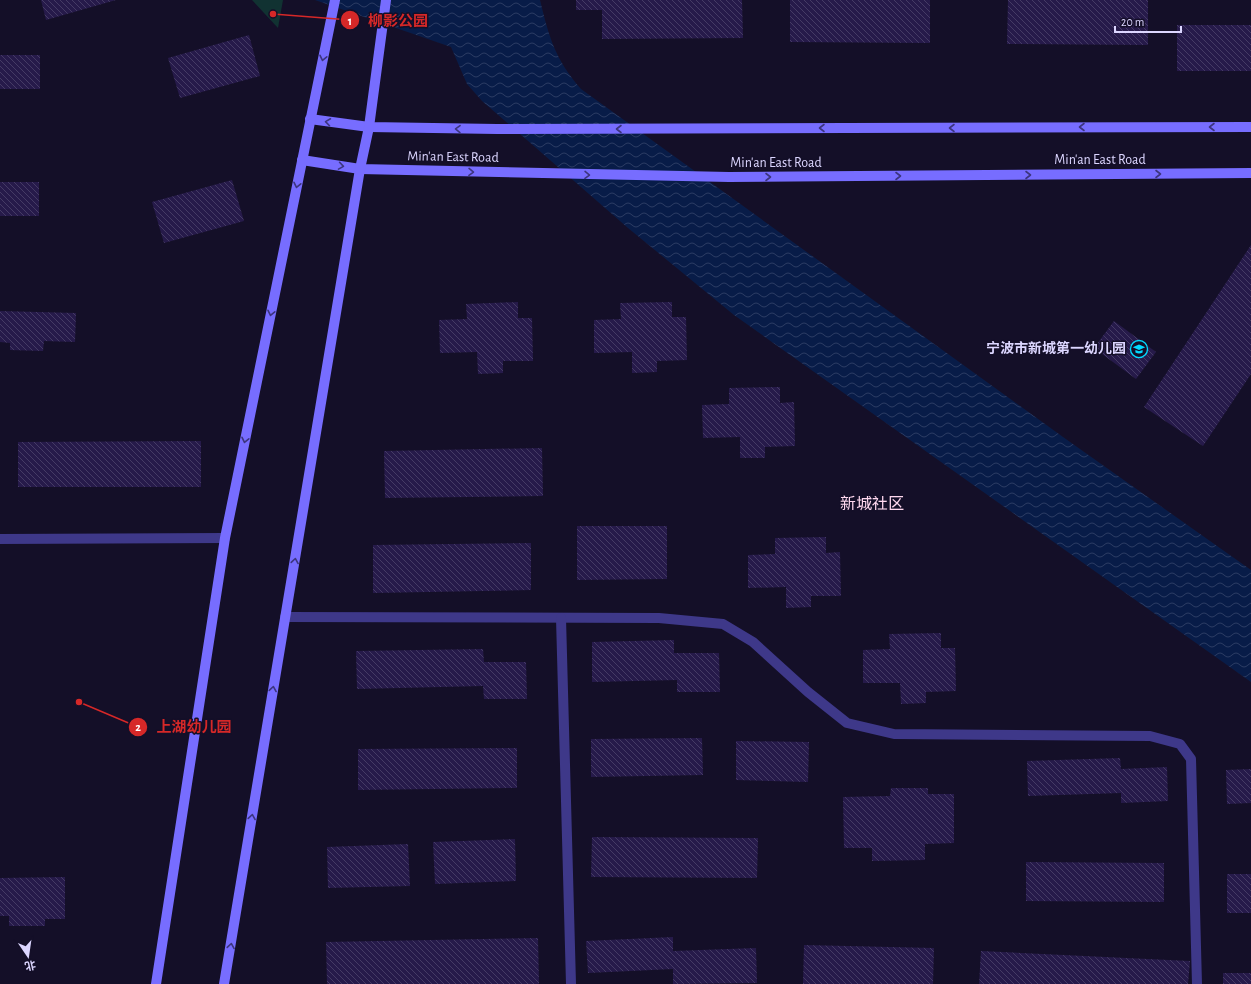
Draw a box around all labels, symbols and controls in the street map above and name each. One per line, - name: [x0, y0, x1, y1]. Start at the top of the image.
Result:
- callout: 柳影公园: [340, 7, 436, 34]
- scale bar: [1115, 8, 1181, 34]
- text: 柳影公园: [368, 13, 428, 29]
- text: 1: [348, 15, 352, 27]
- text: 20 m: [1121, 16, 1144, 28]
- one-way arrow: [320, 55, 328, 61]
- one-way arrow: [325, 118, 331, 127]
- one-way arrow: [1079, 123, 1085, 131]
- one-way arrow: [1209, 123, 1215, 131]
- one-way arrow: [455, 124, 461, 133]
- one-way arrow: [819, 124, 825, 132]
- one-way arrow: [949, 124, 955, 132]
- one-way arrow: [616, 125, 622, 133]
- street label: Min'an East Road: [407, 149, 499, 165]
- street label: Min'an East Road: [1054, 153, 1146, 167]
- street label: Min'an East Road: [730, 156, 822, 170]
- one-way arrow: [338, 161, 344, 170]
- one-way arrow: [468, 168, 474, 176]
- one-way arrow: [584, 170, 590, 179]
- one-way arrow: [1155, 170, 1161, 178]
- one-way arrow: [1025, 171, 1031, 179]
- one-way arrow: [895, 172, 901, 180]
- one-way arrow: [765, 173, 771, 181]
- one-way arrow: [293, 182, 302, 189]
- one-way arrow: [268, 310, 276, 316]
- school or university icon: 宁波市新城第一幼儿园: [1129, 339, 1149, 359]
- place label: 宁波市新城第一幼儿园: [986, 340, 1126, 356]
- one-way arrow: [242, 437, 250, 443]
- district label: 新城社区: [840, 495, 904, 512]
- one-way arrow: [290, 558, 299, 564]
- one-way arrow: [269, 686, 277, 692]
- callout: 上湖幼儿园: [128, 714, 239, 741]
- text: 上湖幼儿园: [156, 718, 232, 735]
- text: 2: [135, 721, 141, 733]
- one-way arrow: [247, 814, 256, 820]
- north arrow: [8, 936, 48, 976]
- one-way arrow: [226, 942, 235, 949]
- text: 北: [24, 959, 37, 972]

